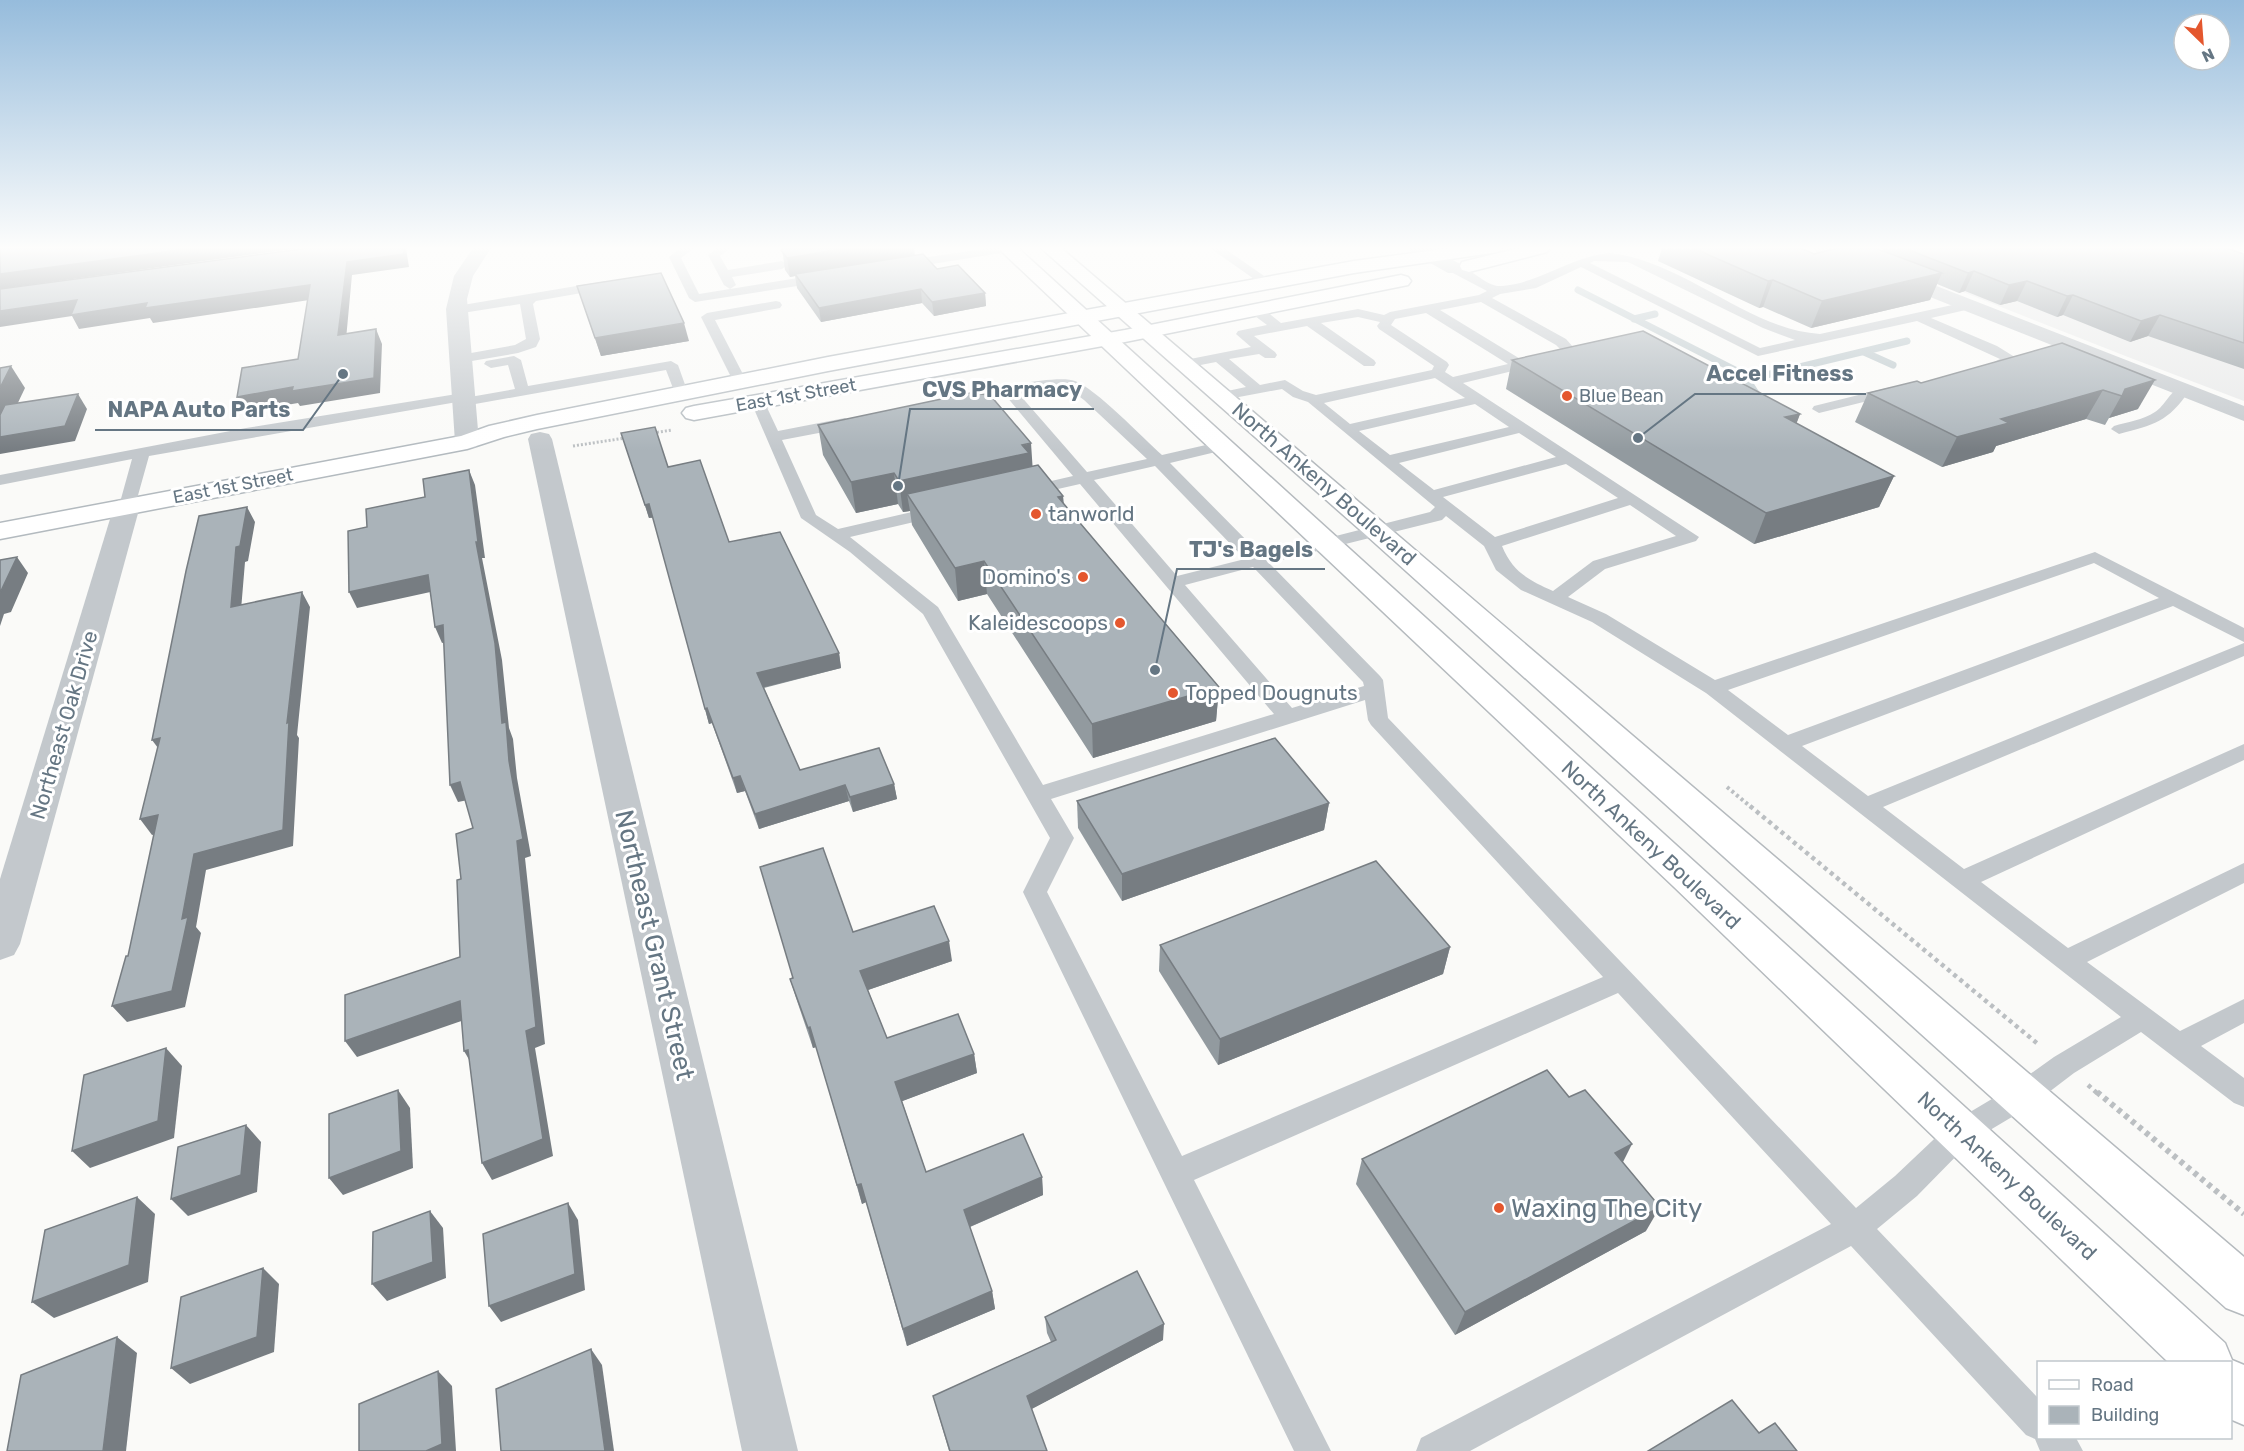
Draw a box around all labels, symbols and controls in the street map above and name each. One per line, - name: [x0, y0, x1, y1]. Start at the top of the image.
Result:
- north arrow: [2172, 12, 2232, 72]
- text: N: [2199, 44, 2217, 66]
- callout: Accel Fitness: [1695, 354, 1866, 394]
- text: Accel Fitness: [1706, 360, 1854, 387]
- callout: CVS Pharmacy: [910, 369, 1094, 409]
- street label: East 1st Street: [734, 374, 858, 416]
- text: CVS Pharmacy: [922, 376, 1082, 403]
- place label: Blue Bean: [1579, 385, 1664, 407]
- marker: Blue Bean: [1560, 389, 1574, 403]
- callout: NAPA Auto Parts: [95, 390, 303, 430]
- text: NAPA Auto Parts: [108, 396, 290, 423]
- street label: North Ankeny Boulevard: [1227, 397, 1422, 570]
- street label: East 1st Street: [171, 464, 295, 508]
- place label: tanworld: [1048, 501, 1135, 526]
- marker: tanworld: [1029, 507, 1043, 521]
- callout: TJ's Bagels: [1177, 529, 1325, 569]
- text: TJ's Bagels: [1189, 536, 1313, 563]
- place label: Domino's: [982, 564, 1071, 589]
- marker: Domino's: [1076, 570, 1090, 584]
- place label: Kaleidescoops: [968, 610, 1108, 635]
- marker: Kaleidescoops: [1113, 616, 1127, 630]
- street label: Northeast Oak Drive: [25, 628, 102, 822]
- place label: Topped Dougnuts: [1185, 680, 1358, 705]
- marker: Topped Dougnuts: [1166, 686, 1180, 700]
- street label: North Ankeny Boulevard: [1557, 755, 1746, 934]
- street label: Northeast Grant Street: [608, 807, 701, 1083]
- street label: North Ankeny Boulevard: [1913, 1086, 2102, 1265]
- place label: Waxing The City: [1511, 1193, 1702, 1224]
- marker: Waxing The City: [1492, 1201, 1506, 1215]
- legend: [2037, 1361, 2232, 1439]
- text: Road: [2091, 1374, 2134, 1396]
- text: Building: [2091, 1404, 2159, 1426]

